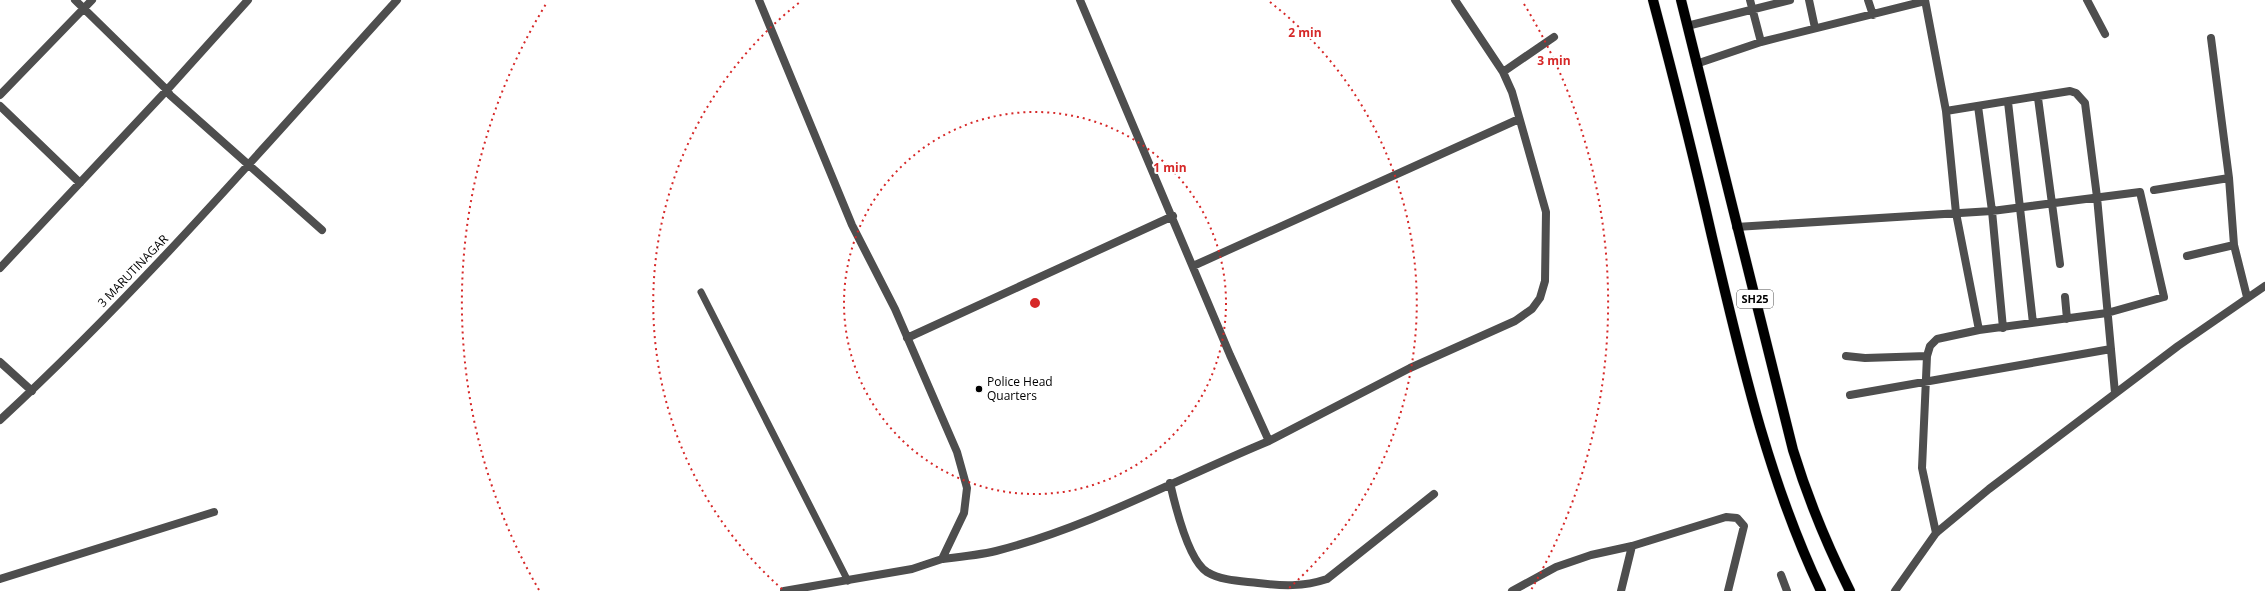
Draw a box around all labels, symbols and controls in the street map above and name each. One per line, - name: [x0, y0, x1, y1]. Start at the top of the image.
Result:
- text: 2 min: [1288, 24, 1322, 41]
- text: 3 min: [1537, 52, 1571, 69]
- text: 1 min: [1153, 159, 1187, 176]
- street label: 3 MARUTINAGAR: [94, 230, 172, 311]
- road number: SH25: [1737, 290, 1773, 308]
- centre of rings: [1028, 296, 1042, 310]
- place label: Police Head Quarters: [987, 373, 1053, 404]
- marker: Police Head Quarters: [974, 384, 984, 394]

